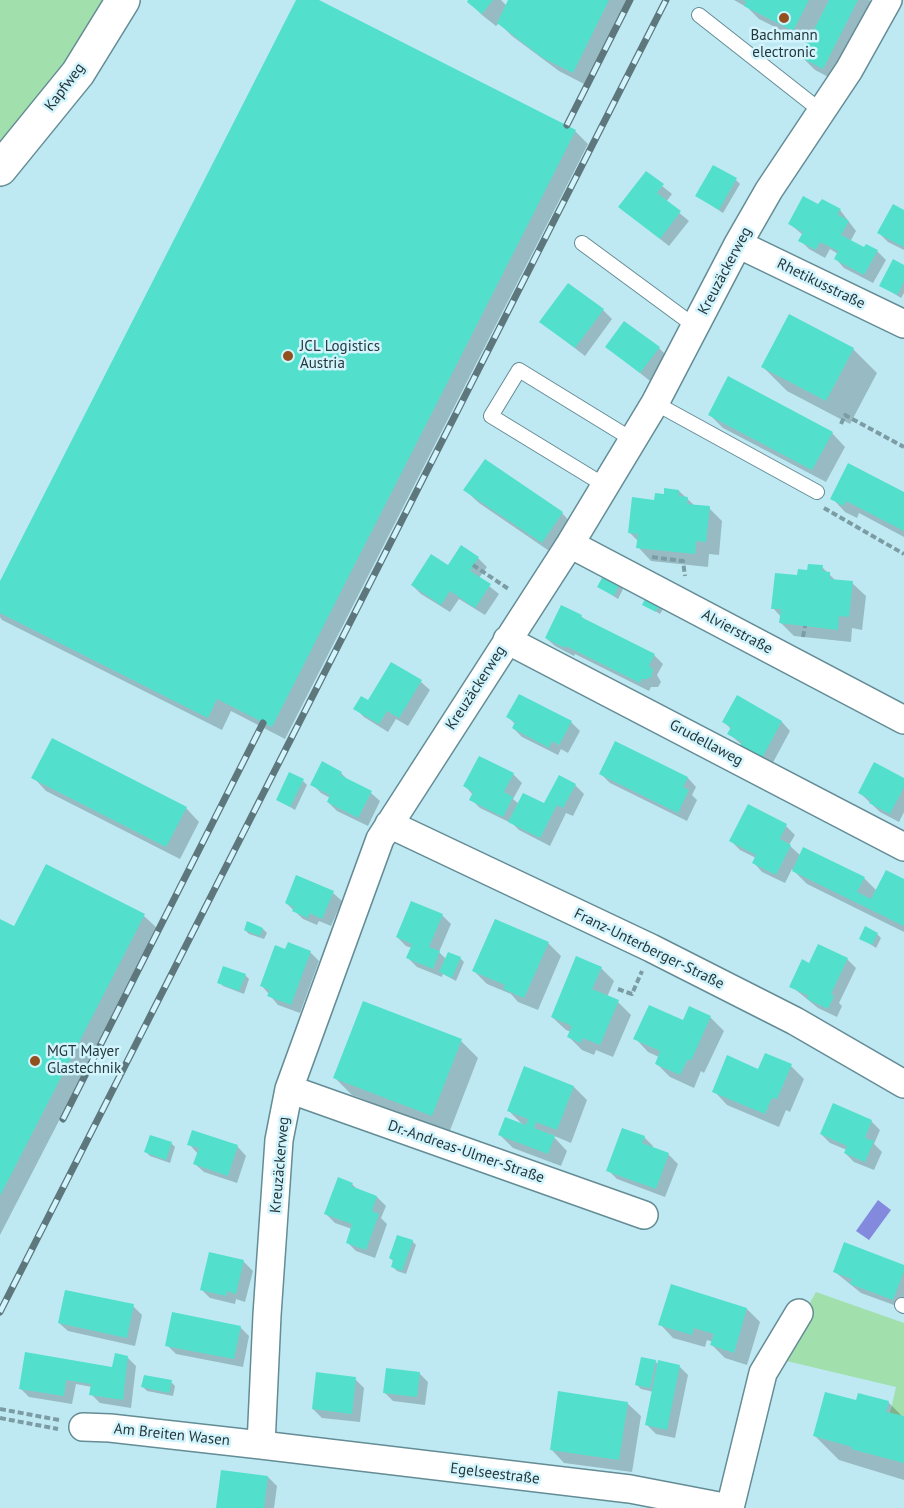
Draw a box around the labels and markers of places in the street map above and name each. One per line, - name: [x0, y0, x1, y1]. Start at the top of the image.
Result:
- marker: Bachmann electronic: [777, 11, 791, 25]
- place label: Bachmann electronic: [750, 27, 818, 62]
- place label: JCL Logistics Austria: [300, 338, 380, 373]
- marker: JCL Logistics Austria: [281, 349, 295, 363]
- place label: MGT Mayer Glastechnik: [47, 1043, 121, 1078]
- marker: MGT Mayer Glastechnik: [28, 1054, 42, 1068]

